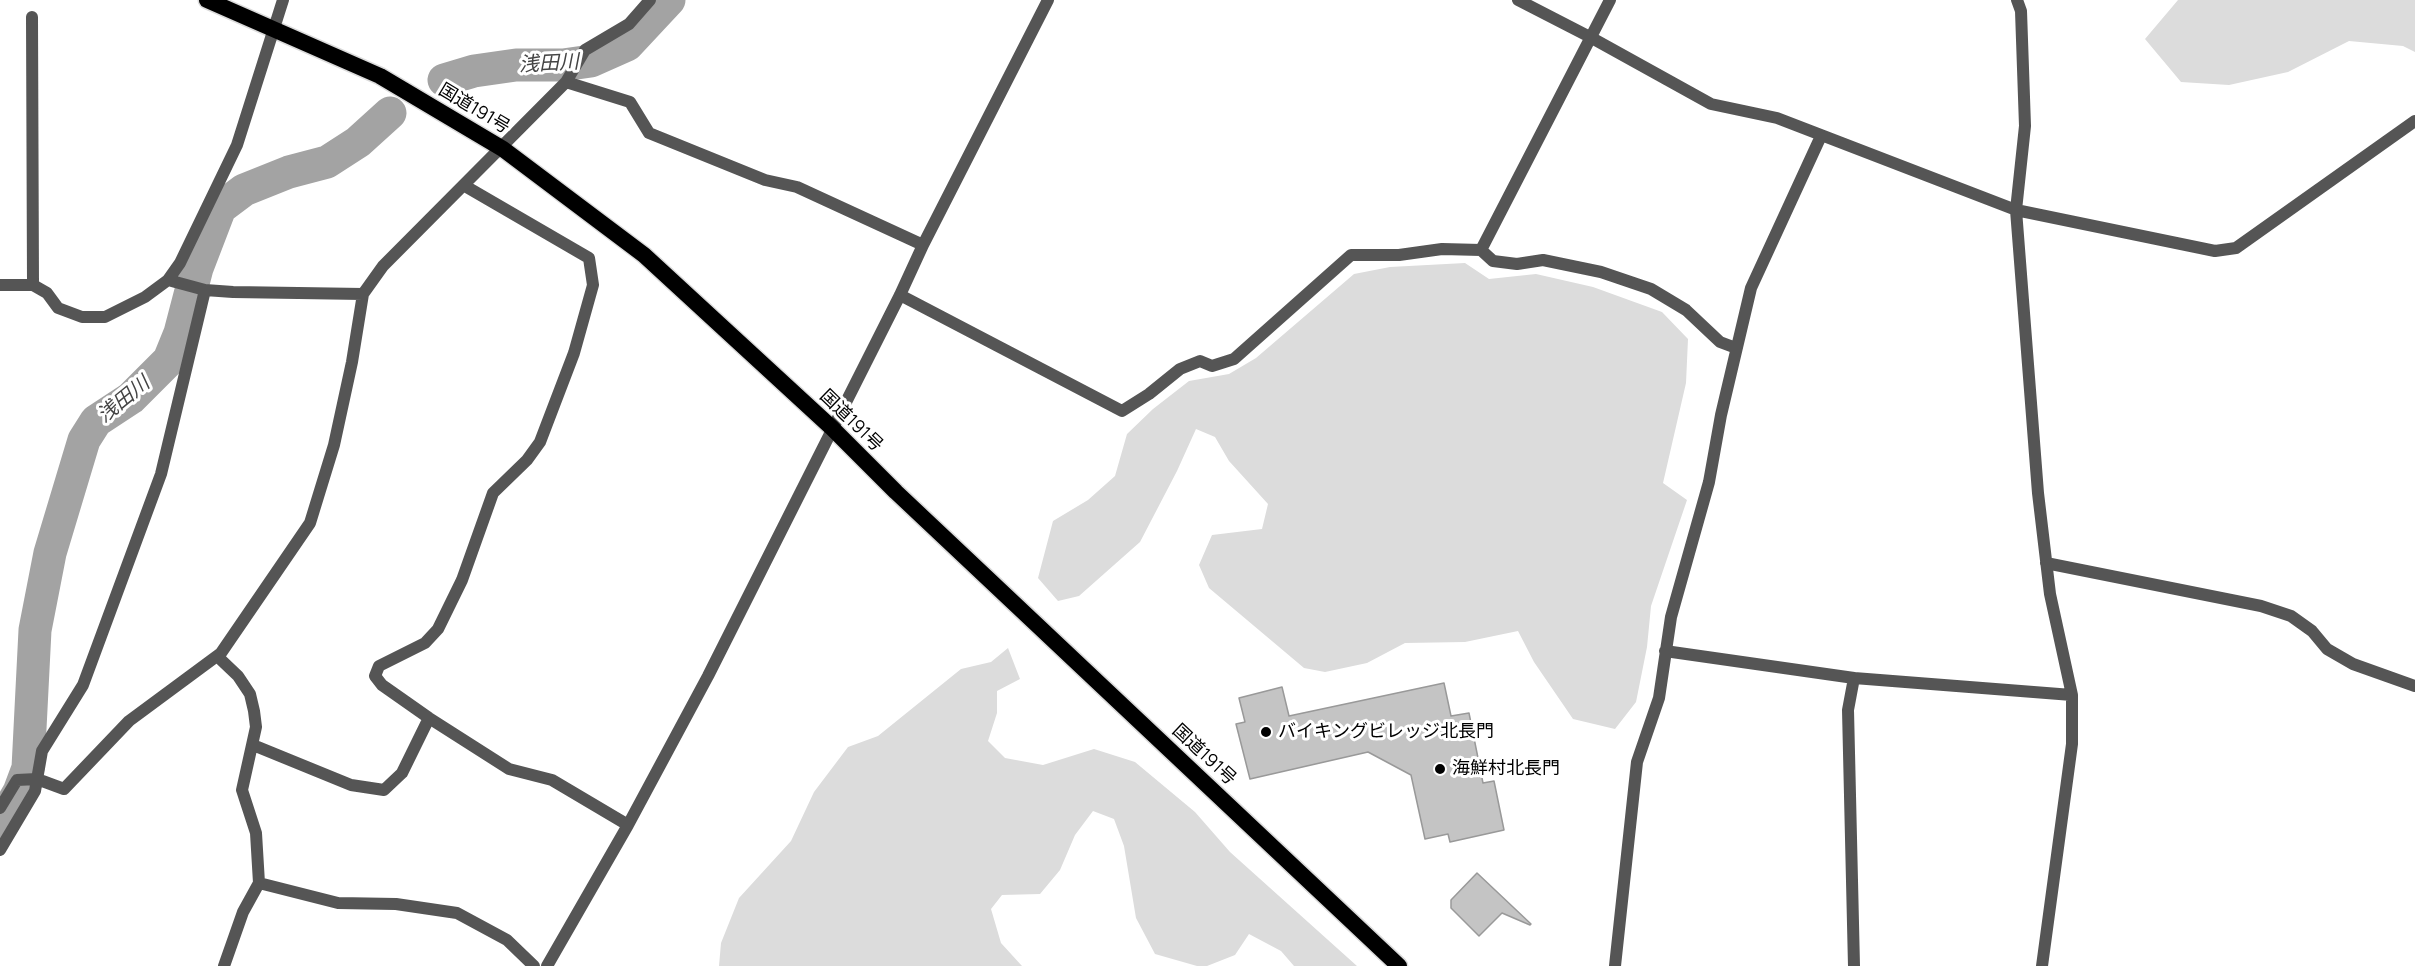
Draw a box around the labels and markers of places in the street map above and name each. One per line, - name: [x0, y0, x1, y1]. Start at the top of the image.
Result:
- place label: バイキングビレッジ北長門: [1278, 721, 1494, 743]
- marker: バイキングビレッジ北長門: [1259, 725, 1273, 739]
- place label: 海鮮村北長門: [1452, 758, 1560, 780]
- marker: 海鮮村北長門: [1433, 762, 1447, 776]

